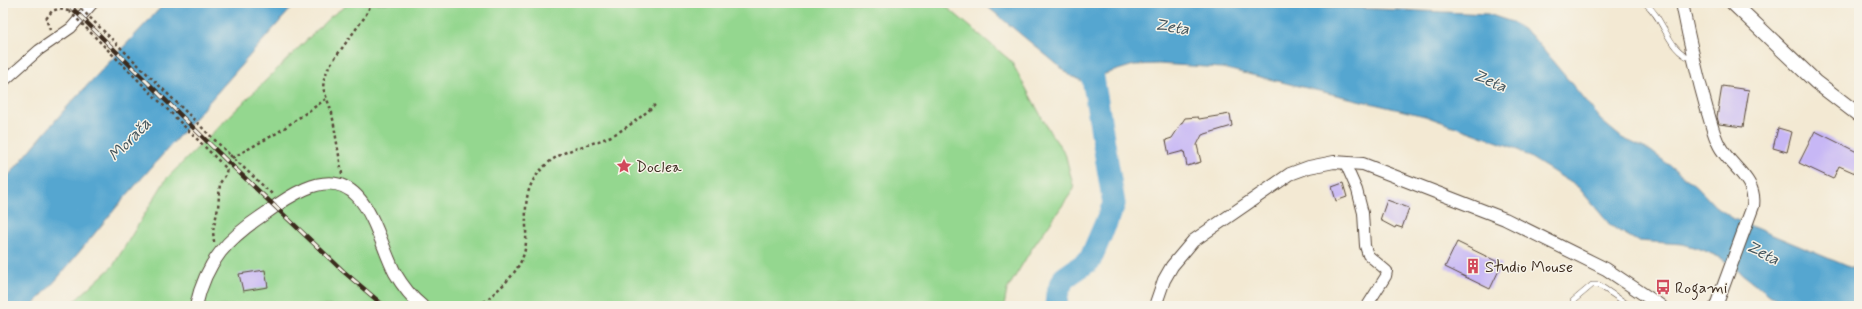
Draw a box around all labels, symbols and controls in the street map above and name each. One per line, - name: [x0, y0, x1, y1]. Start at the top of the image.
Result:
- water label: Zeta: [1153, 13, 1191, 41]
- water label: Zeta: [1469, 64, 1510, 98]
- water label: Morača: [104, 113, 156, 166]
- place icon: Doclea: [615, 157, 633, 175]
- place label: Doclea: [636, 157, 682, 178]
- water label: Zeta: [1742, 235, 1784, 271]
- building icon: Studio Mouse: [1464, 257, 1482, 275]
- place label: Studio Mouse: [1485, 257, 1573, 278]
- bus stop icon: Rogami: [1654, 278, 1672, 296]
- place label: Rogami: [1675, 278, 1728, 300]

